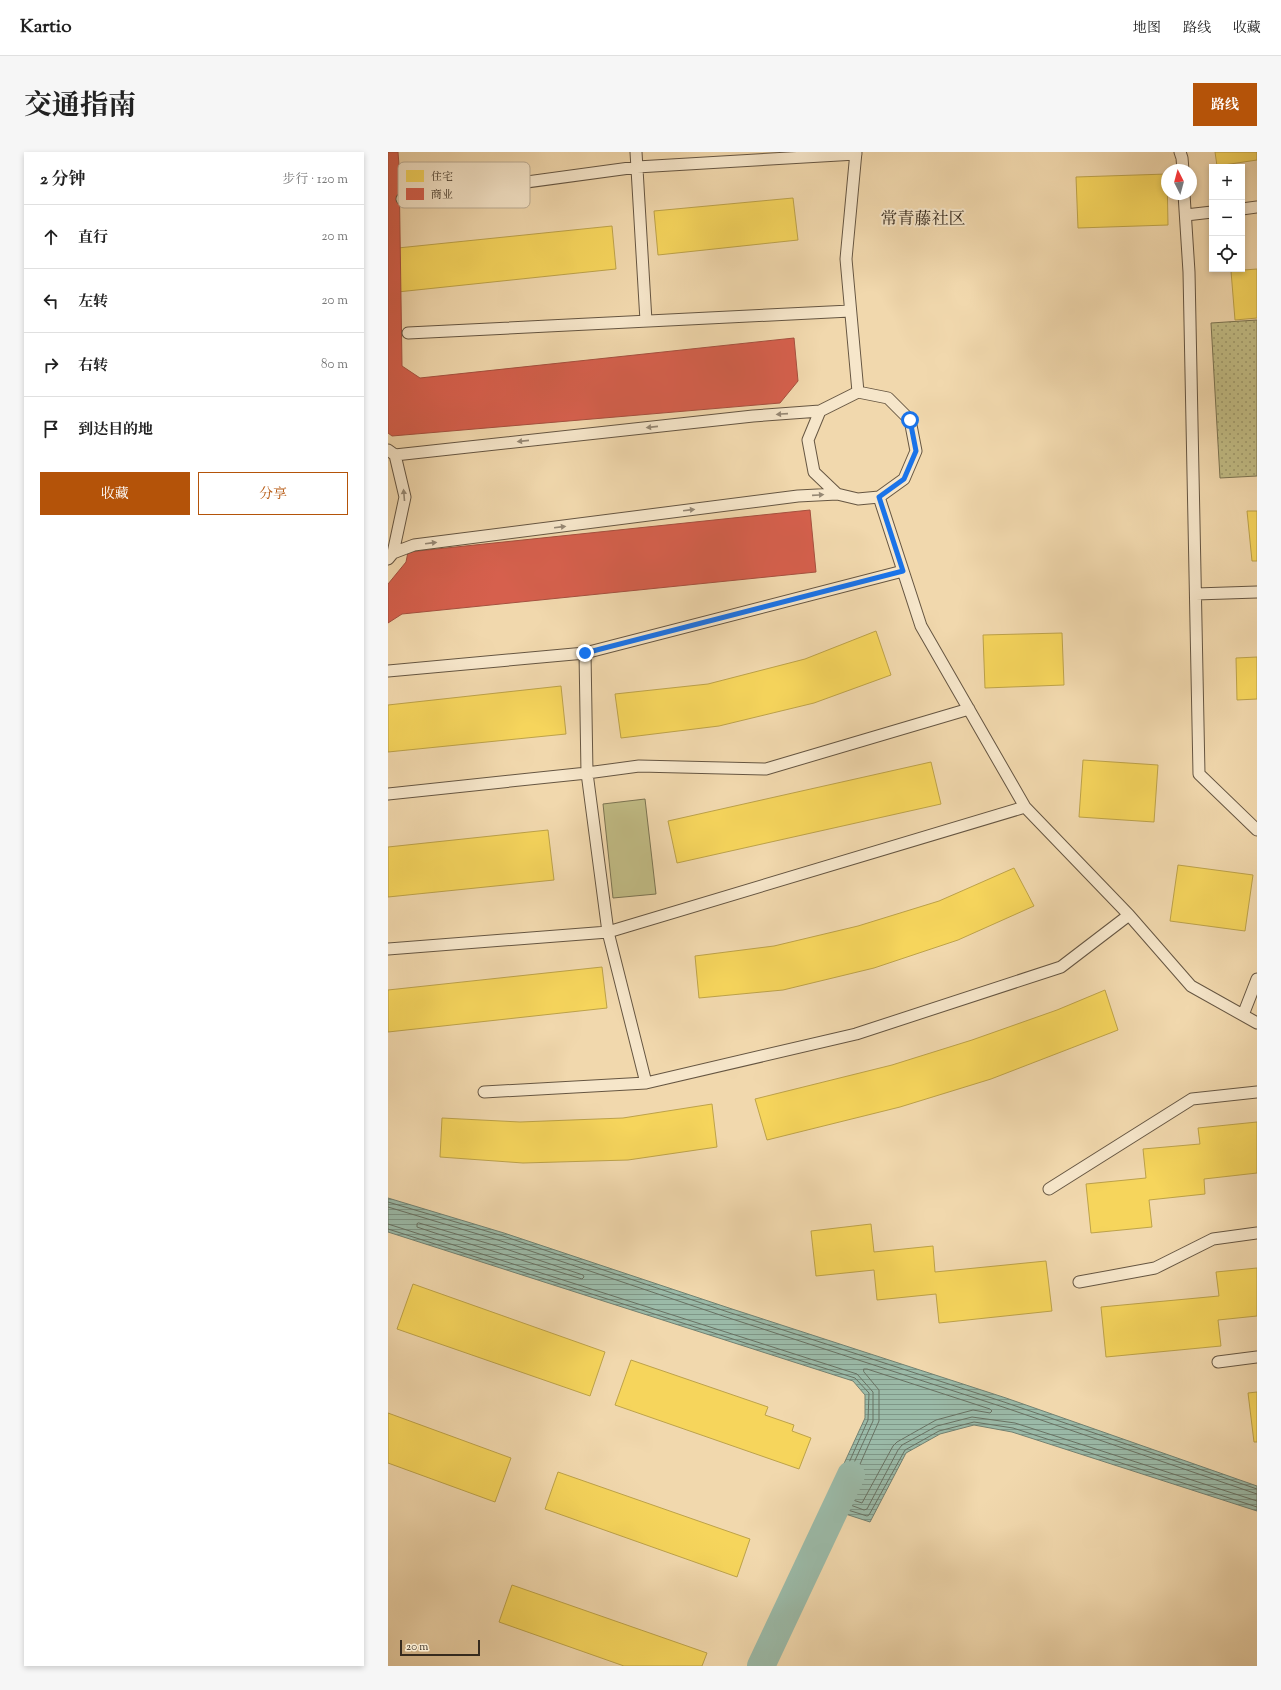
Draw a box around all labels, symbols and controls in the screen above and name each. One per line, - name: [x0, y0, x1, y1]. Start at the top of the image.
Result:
- text: Kartio: [20, 14, 72, 41]
- text: 地图: [1133, 19, 1161, 39]
- text: 路线: [1183, 19, 1211, 39]
- text: 收藏: [1233, 19, 1261, 39]
- button: 路线: [1193, 83, 1257, 126]
- text: 交通指南: [24, 87, 136, 127]
- legend: [398, 162, 530, 208]
- north arrow: [1161, 164, 1197, 200]
- map controls: [1209, 164, 1245, 272]
- button: +: [1209, 164, 1245, 200]
- text: 2 分钟: [40, 168, 86, 192]
- text: 住宅: [431, 169, 453, 185]
- text: 步行 · 120 m: [282, 171, 348, 189]
- text: 商业: [431, 187, 453, 203]
- button: −: [1209, 200, 1245, 236]
- district label: 常青藤社区: [881, 208, 966, 232]
- icon: ahead: [40, 226, 62, 248]
- text: 直行: [78, 228, 108, 249]
- text: 20 m: [322, 228, 348, 246]
- button: locate: [1209, 236, 1245, 272]
- icon: left: [40, 290, 62, 312]
- text: 左转: [78, 292, 108, 313]
- text: 20 m: [322, 292, 348, 310]
- icon: right: [40, 354, 62, 376]
- text: 右转: [78, 356, 108, 377]
- text: 80 m: [321, 356, 348, 374]
- one-way arrow: [776, 410, 788, 417]
- route start: [901, 411, 919, 429]
- icon: arrive: [40, 418, 62, 440]
- text: 到达目的地: [78, 420, 153, 441]
- one-way arrow: [646, 424, 658, 430]
- one-way arrow: [517, 438, 529, 444]
- button: 收藏: [40, 472, 190, 515]
- button: 分享: [198, 472, 348, 515]
- one-way arrow: [400, 489, 407, 501]
- one-way arrow: [812, 491, 824, 498]
- one-way arrow: [683, 507, 695, 513]
- one-way arrow: [554, 524, 566, 530]
- one-way arrow: [425, 540, 437, 546]
- route end: [576, 644, 594, 662]
- scale bar: [400, 1638, 480, 1657]
- text: 20 m: [406, 1639, 428, 1655]

